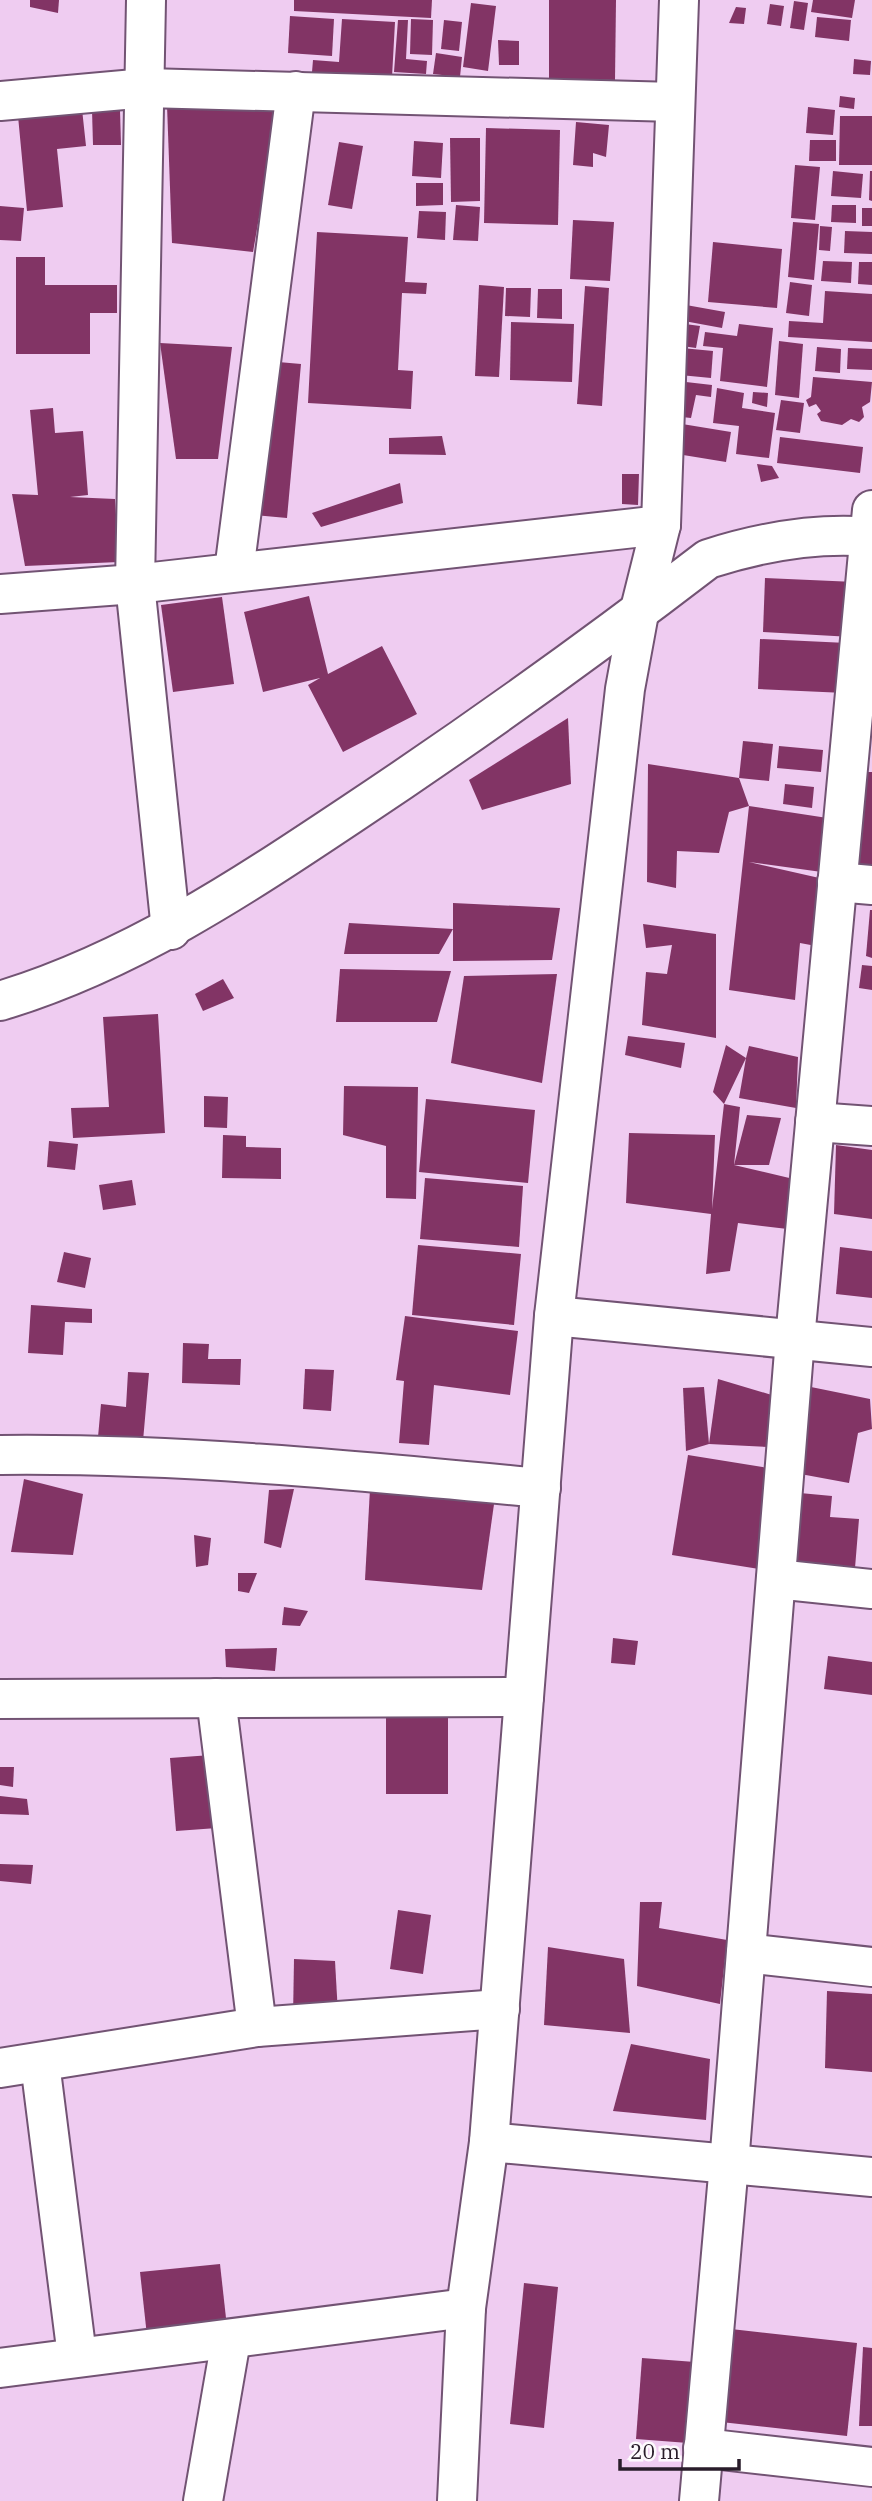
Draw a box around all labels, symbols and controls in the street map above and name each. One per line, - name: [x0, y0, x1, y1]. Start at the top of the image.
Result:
- scale bar: [620, 2428, 739, 2472]
- text: 20 m: [630, 2437, 680, 2465]

